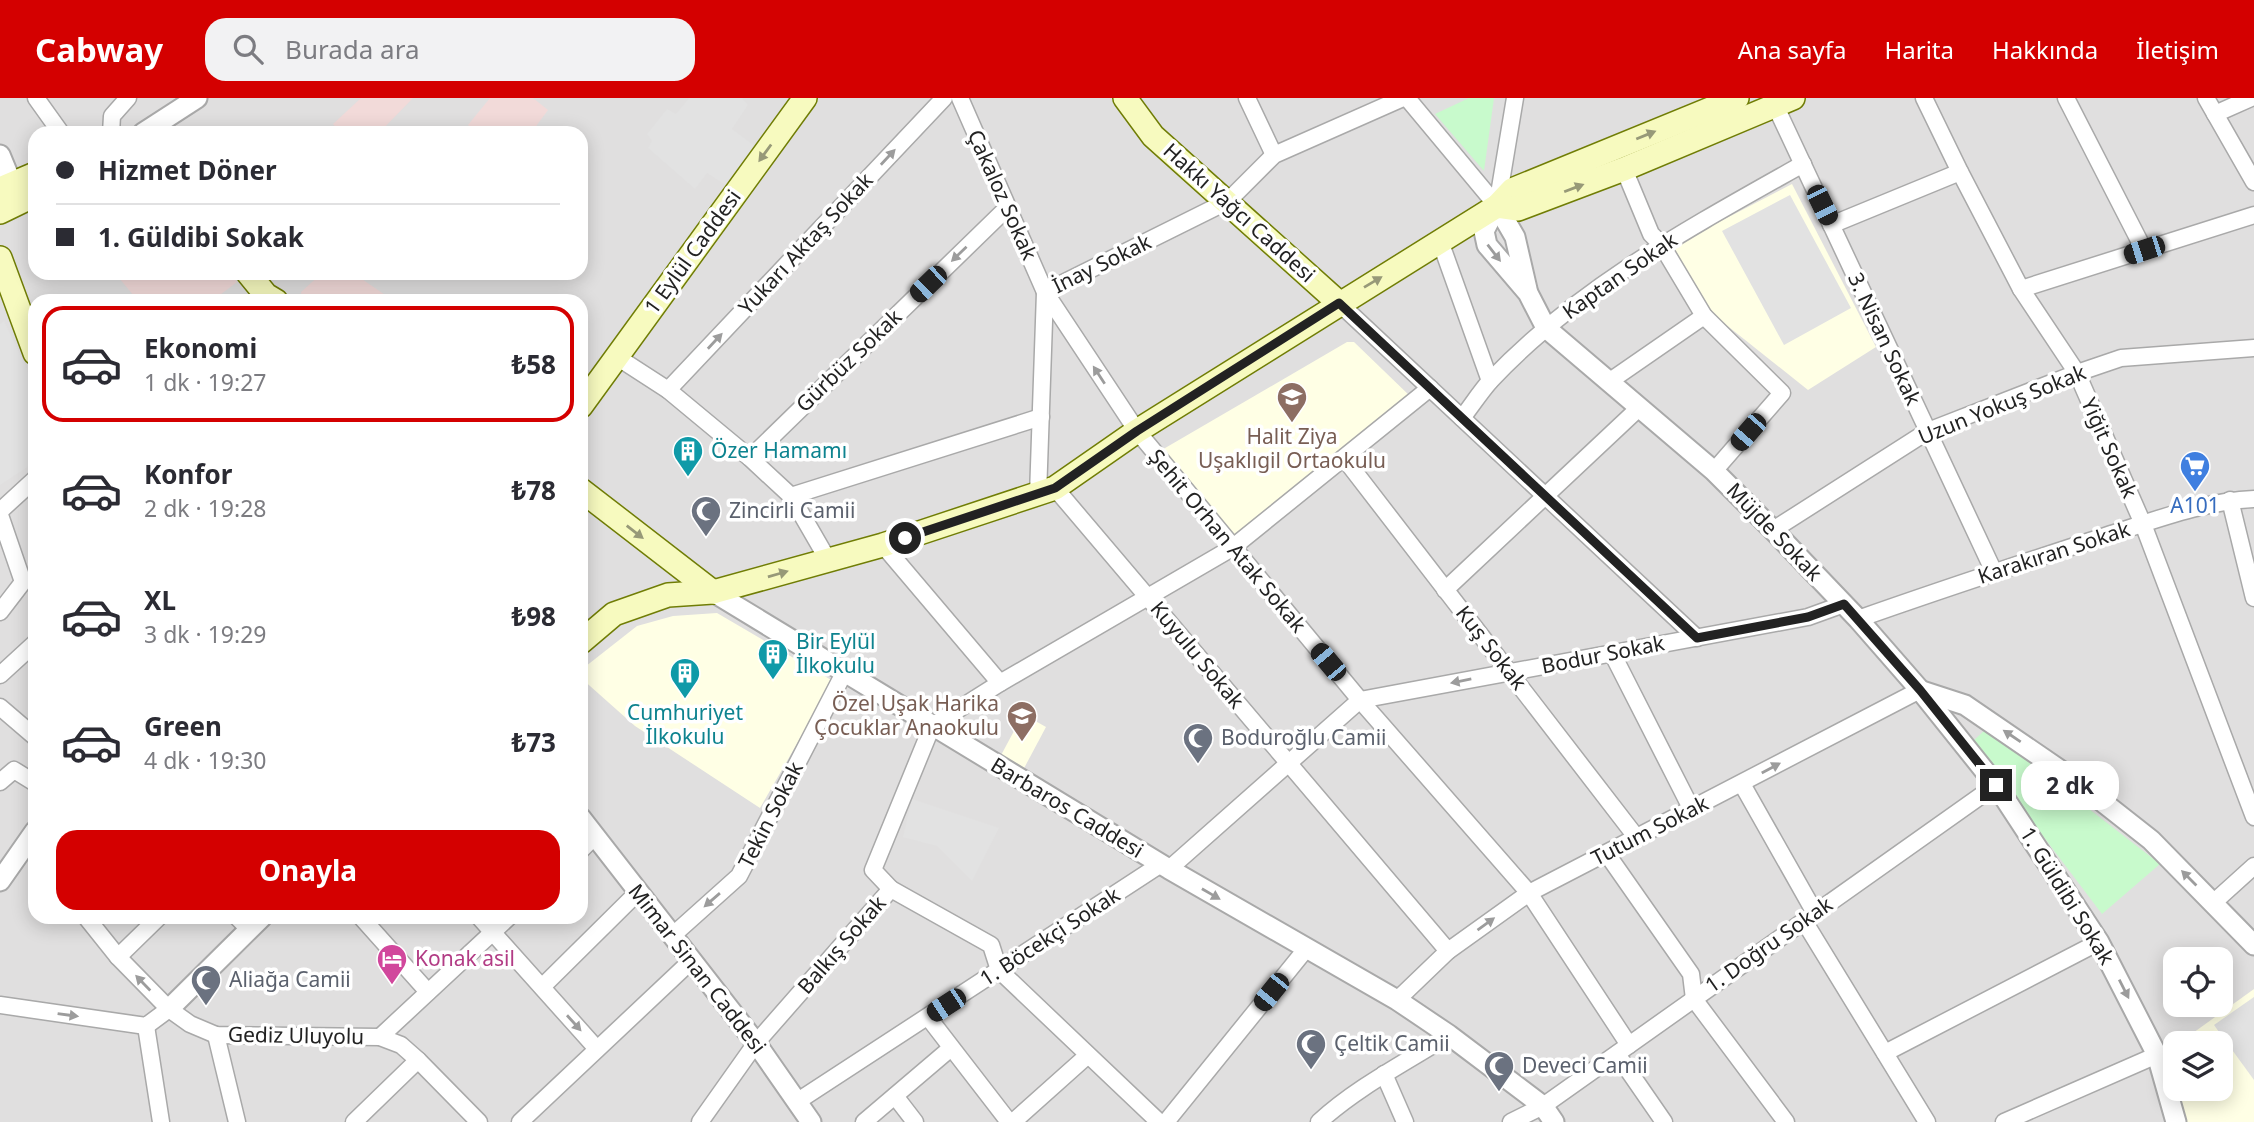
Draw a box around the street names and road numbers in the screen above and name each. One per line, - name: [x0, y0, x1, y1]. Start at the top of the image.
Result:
- street label: Çakaloz Sokak: [962, 125, 1044, 265]
- street label: Hakkı Yağcı Caddesi: [1158, 136, 1322, 288]
- street label: Yukarı Aktaş Sokak: [732, 166, 879, 320]
- street label: 1 Eylül Caddesi: [638, 184, 747, 319]
- street label: Kaptan Sokak: [1557, 225, 1683, 325]
- street label: İnay Sokak: [1048, 227, 1156, 299]
- street label: 3. Nisan Sokak: [1842, 268, 1928, 410]
- street label: Gürbüz Sokak: [789, 302, 908, 418]
- street label: Uzun Yokuş Sokak: [1914, 357, 2090, 450]
- street label: Yiğit Sokak: [2075, 393, 2145, 503]
- street label: Şehit Orhan Atak Sokak: [1143, 443, 1313, 638]
- street label: Müjde Sokak: [1721, 476, 1829, 587]
- street label: Karakıran Sokak: [1974, 514, 2134, 590]
- street label: Kuyulu Sokak: [1145, 595, 1251, 715]
- street label: Kuş Sokak: [1450, 599, 1534, 696]
- street label: Bodur Sokak: [1539, 628, 1668, 680]
- street label: Barbaros Caddesi: [986, 750, 1149, 864]
- street label: Tekin Sokak: [731, 756, 809, 872]
- street label: Tutum Sokak: [1586, 788, 1713, 872]
- street label: 1. Güldibi Sokak: [2014, 821, 2122, 970]
- street label: Mimar Sinan Caddesi: [623, 878, 773, 1059]
- street label: 1. Böcekçi Sokak: [974, 880, 1126, 992]
- street label: Balkış Sokak: [791, 889, 892, 999]
- street label: 1. Doğru Sokak: [1699, 889, 1838, 999]
- street label: Gediz Uluyolu: [228, 1020, 364, 1050]

